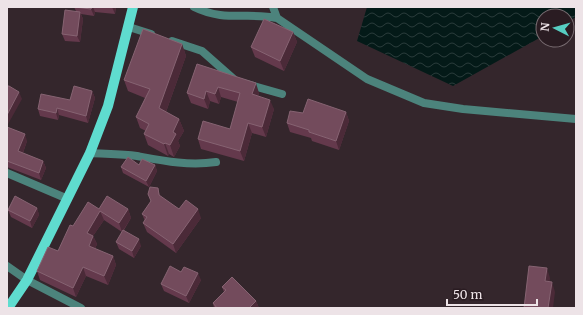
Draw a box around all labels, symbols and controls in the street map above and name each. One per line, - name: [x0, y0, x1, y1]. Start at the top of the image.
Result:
- north arrow: [535, 8, 575, 48]
- text: N: [538, 22, 553, 32]
- scale bar: [447, 281, 537, 307]
- text: 50 m: [453, 287, 482, 302]

